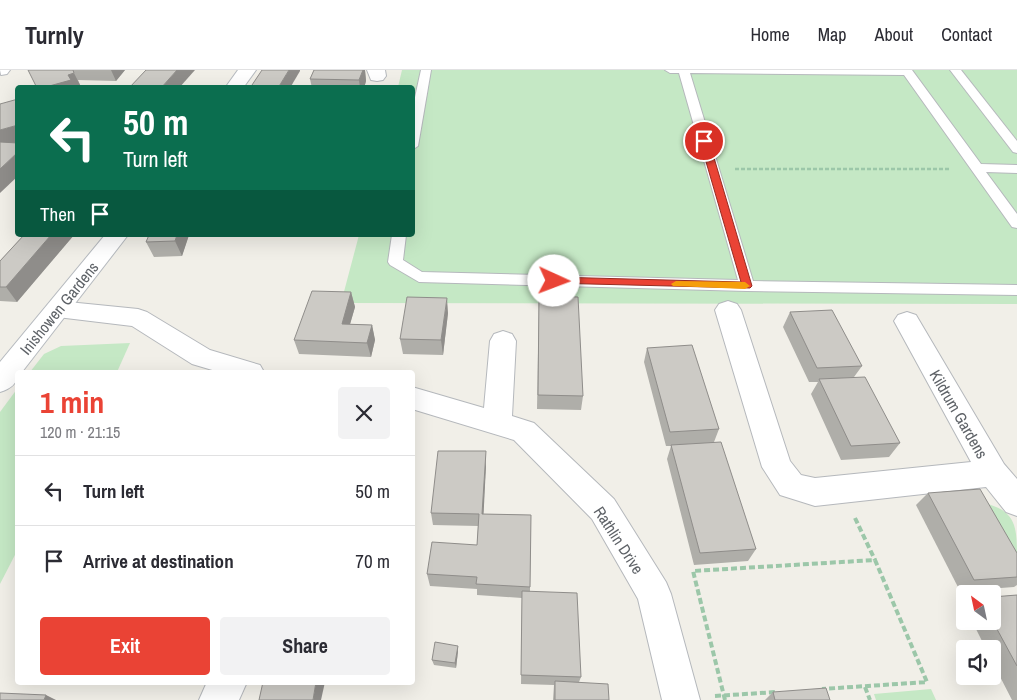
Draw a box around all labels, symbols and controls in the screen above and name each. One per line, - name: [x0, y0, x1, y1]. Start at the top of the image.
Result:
- text: Turnly: [25, 19, 84, 51]
- text: Home: [750, 22, 790, 47]
- text: Map: [818, 22, 847, 47]
- text: About: [875, 22, 913, 47]
- text: Contact: [941, 22, 992, 47]
- text: 50 m: [123, 99, 188, 146]
- icon: left: [40, 105, 105, 170]
- pin: [683, 120, 725, 162]
- icon: arrive: [690, 127, 718, 155]
- text: Turn left: [123, 144, 188, 174]
- icon: arrive: [86, 200, 114, 228]
- text: Then: [40, 201, 76, 227]
- position arrow: [527, 254, 579, 306]
- street label: Inishowen Gardens: [15, 257, 103, 359]
- street label: Kildrum Gardens: [925, 366, 993, 462]
- text: 1 min: [40, 382, 104, 422]
- button: close: [338, 387, 390, 439]
- text: 120 m · 21:15: [40, 421, 120, 443]
- icon: left: [40, 477, 68, 505]
- text: Turn left: [83, 478, 144, 504]
- text: 50 m: [355, 478, 390, 504]
- street label: Rathlin Drive: [589, 502, 649, 578]
- icon: arrive: [40, 547, 68, 575]
- text: Arrive at destination: [83, 548, 234, 574]
- text: 70 m: [355, 548, 390, 574]
- north arrow: [956, 585, 1001, 630]
- map controls: [956, 585, 1001, 685]
- button: Exit: [40, 617, 210, 675]
- button: Share: [220, 617, 390, 675]
- button: sound: [956, 640, 1001, 685]

